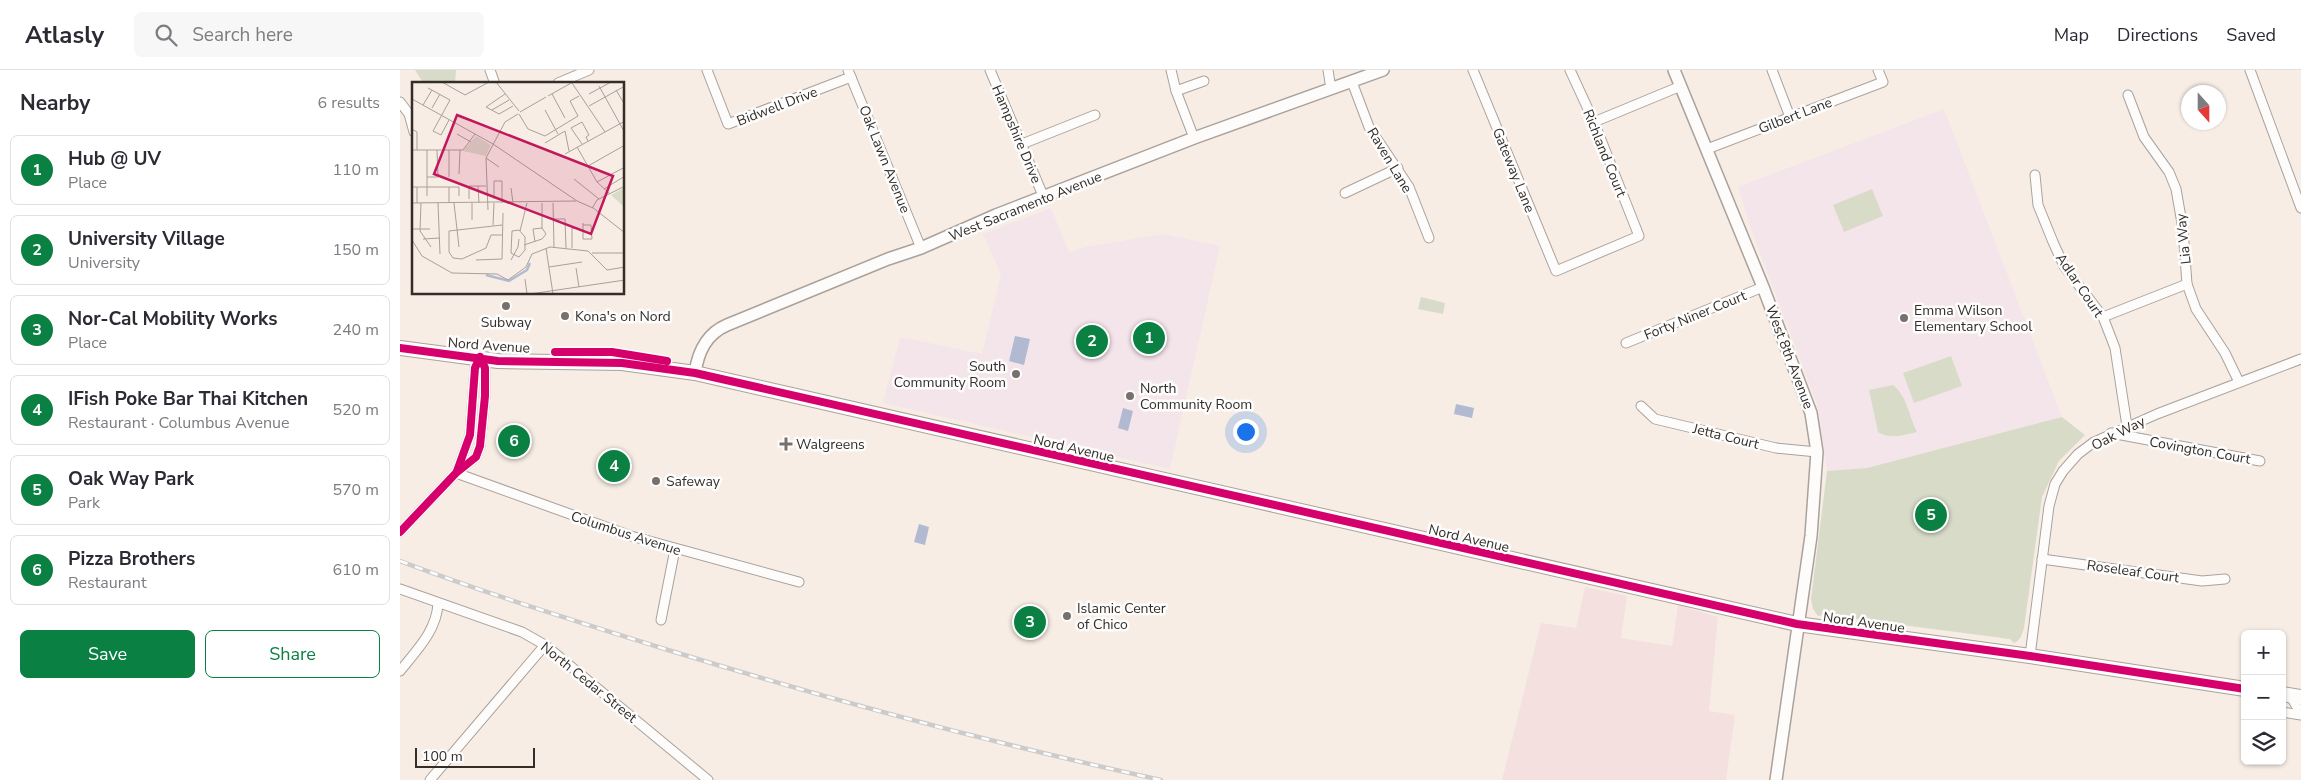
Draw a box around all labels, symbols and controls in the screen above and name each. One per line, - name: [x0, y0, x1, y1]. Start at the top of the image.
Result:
- search box: [134, 12, 484, 57]
- text: Atlasly: [25, 19, 104, 51]
- icon: search: [152, 21, 180, 49]
- text: Search here: [192, 22, 293, 48]
- text: Map: [2054, 23, 2089, 47]
- text: Directions: [2117, 23, 2198, 47]
- text: Saved: [2226, 23, 2276, 47]
- inset map: [412, 82, 625, 295]
- street label: Bidwell Drive: [734, 82, 820, 131]
- street label: Hampshire Drive: [987, 82, 1046, 186]
- north arrow: [2181, 85, 2226, 130]
- text: Nearby: [20, 89, 90, 117]
- text: 6 results: [318, 92, 380, 114]
- street label: Gilbert Lane: [1756, 93, 1835, 138]
- street label: Oak Lawn Avenue: [854, 102, 915, 216]
- street label: Richland Court: [1578, 106, 1631, 200]
- street label: Raven Lane: [1363, 124, 1417, 197]
- street label: Gateway Lane: [1488, 125, 1539, 215]
- text: Hub @ UV: [68, 146, 161, 172]
- text: 1: [32, 159, 42, 181]
- text: 110 m: [332, 159, 379, 181]
- street label: West Sacramento Avenue: [946, 167, 1104, 246]
- text: Place: [68, 172, 107, 194]
- street label: Lia Way: [2171, 212, 2196, 265]
- text: University Village: [68, 226, 225, 252]
- text: 2: [32, 239, 42, 261]
- text: 150 m: [332, 239, 379, 261]
- street label: Adlar Court: [2051, 250, 2108, 321]
- text: University: [68, 252, 140, 274]
- street label: Forty Niner Court: [1641, 286, 1749, 345]
- marker: Subway: [500, 300, 512, 312]
- place label: Emma Wilson Elementary School: [1914, 301, 2033, 336]
- street label: West 8th Avenue: [1761, 303, 1818, 412]
- text: Nor-Cal Mobility Works: [68, 306, 277, 332]
- place label: Kona's on Nord: [575, 307, 671, 326]
- marker: Kona's on Nord: [559, 310, 571, 322]
- marker: Emma Wilson Elementary School: [1898, 312, 1910, 324]
- place label: Subway: [481, 313, 532, 332]
- text: 3: [32, 319, 42, 341]
- text: 240 m: [332, 319, 379, 341]
- pin: 1: [1133, 319, 1165, 357]
- pin: 2: [1076, 322, 1108, 360]
- text: Place: [68, 332, 107, 354]
- street label: Nord Avenue: [447, 333, 531, 358]
- place label: South Community Room: [894, 357, 1006, 392]
- marker: South Community Room: [1010, 368, 1022, 380]
- place label: North Community Room: [1140, 379, 1252, 414]
- text: IFish Poke Bar Thai Kitchen: [68, 386, 308, 412]
- marker: North Community Room: [1124, 390, 1136, 402]
- text: 4: [32, 399, 42, 421]
- text: 520 m: [332, 399, 379, 421]
- street label: Oak Way: [2088, 411, 2149, 455]
- text: Restaurant · Columbus Avenue: [68, 412, 289, 434]
- your location: [1233, 419, 1259, 445]
- street label: Jetta Court: [1690, 419, 1761, 454]
- pin: 6: [498, 422, 530, 460]
- street label: Nord Avenue: [1032, 430, 1116, 467]
- street label: Covington Court: [2148, 432, 2252, 469]
- place label: Walgreens: [796, 435, 865, 454]
- marker: Walgreens: [780, 438, 792, 450]
- pin: 4: [598, 447, 630, 485]
- text: Oak Way Park: [68, 466, 194, 492]
- place label: Safeway: [666, 472, 721, 491]
- marker: Safeway: [650, 475, 662, 487]
- text: 5: [32, 479, 42, 501]
- text: 570 m: [332, 479, 379, 501]
- text: Park: [68, 492, 100, 514]
- pin: 5: [1915, 496, 1947, 534]
- street label: Columbus Avenue: [568, 507, 683, 560]
- street label: Nord Avenue: [1427, 520, 1511, 557]
- text: Pizza Brothers: [68, 546, 195, 572]
- street label: Roseleaf Court: [2085, 556, 2181, 587]
- text: 6: [32, 559, 42, 581]
- text: 610 m: [332, 559, 379, 581]
- text: Restaurant: [68, 572, 147, 594]
- place label: Islamic Center of Chico: [1077, 599, 1166, 634]
- pin: 3: [1014, 603, 1046, 641]
- street label: Nord Avenue: [1822, 607, 1906, 638]
- marker: Islamic Center of Chico: [1061, 610, 1073, 622]
- button: Save: [20, 630, 195, 678]
- button: Share: [205, 630, 380, 678]
- map controls: [2241, 630, 2286, 765]
- button: +: [2241, 630, 2286, 675]
- street label: North Cedar Street: [537, 638, 641, 727]
- button: −: [2241, 675, 2286, 720]
- button: layers: [2241, 720, 2286, 765]
- scale bar: [415, 745, 535, 768]
- text: 100 m: [422, 747, 463, 766]

